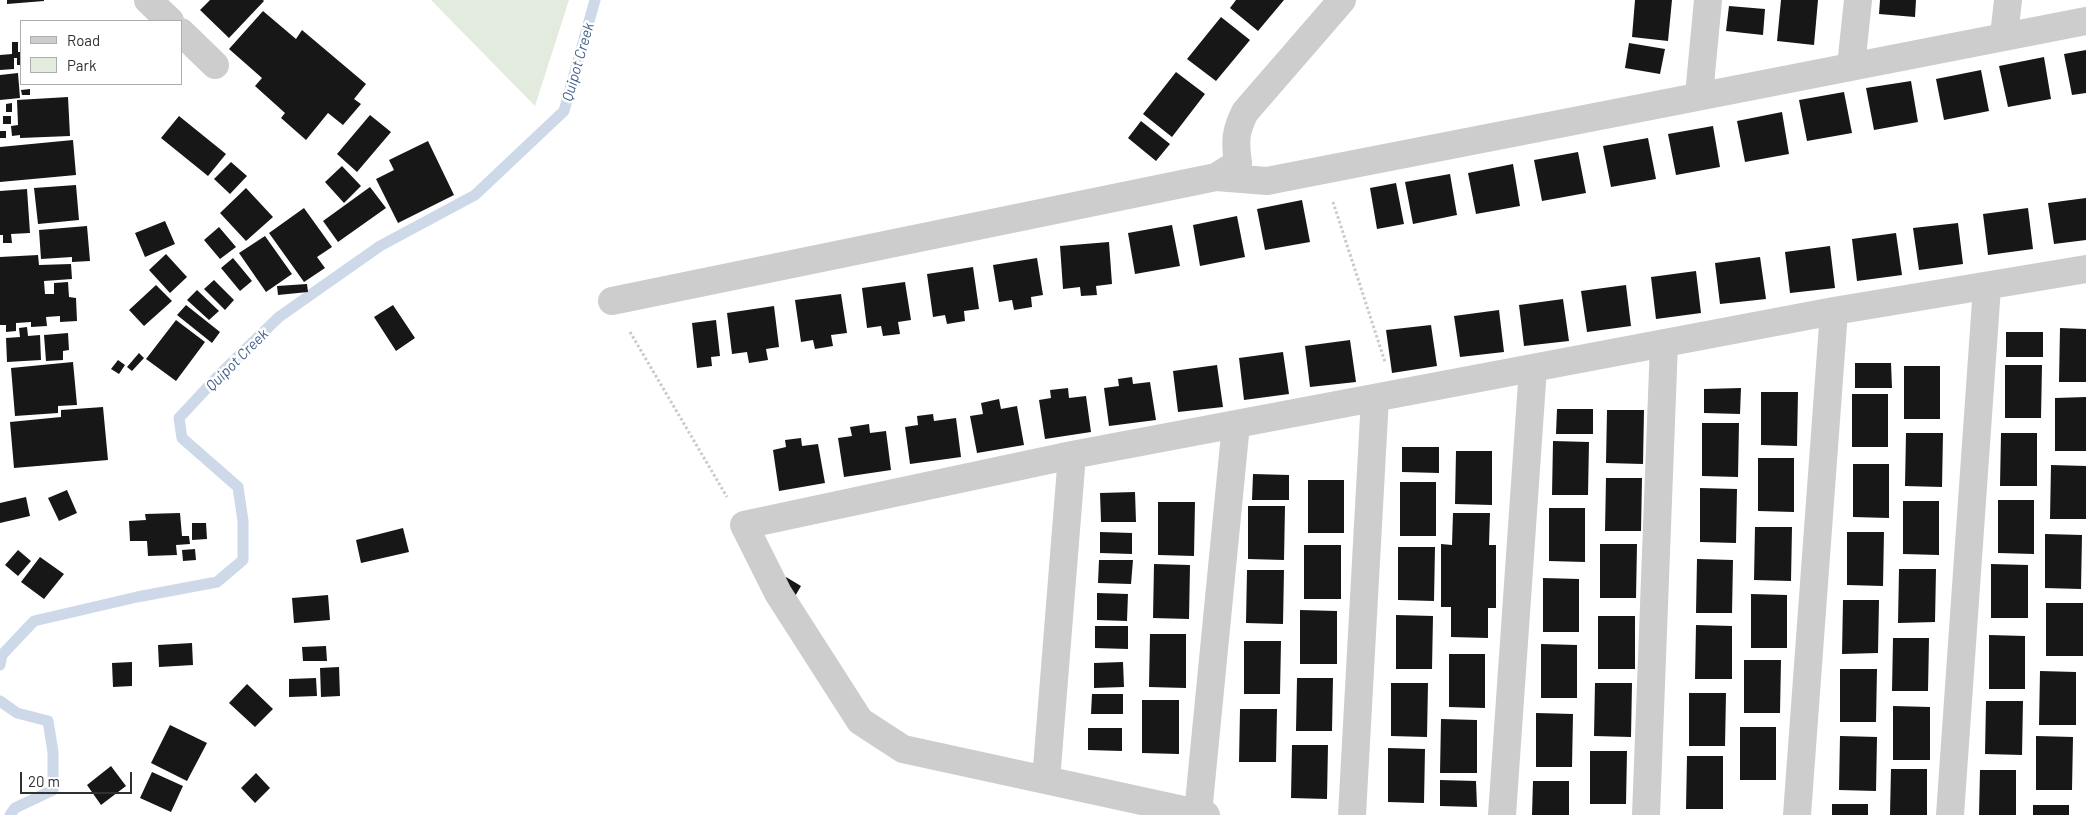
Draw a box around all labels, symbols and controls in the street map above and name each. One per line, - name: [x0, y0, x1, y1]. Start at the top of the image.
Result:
- legend: [20, 20, 182, 85]
- water label: Quipot Creek: [558, 21, 598, 103]
- text: Road: [67, 31, 100, 49]
- text: Park: [67, 56, 96, 74]
- water label: Quipot Creek: [202, 325, 272, 395]
- scale bar: [22, 762, 135, 794]
- text: 20 m: [28, 772, 60, 790]

